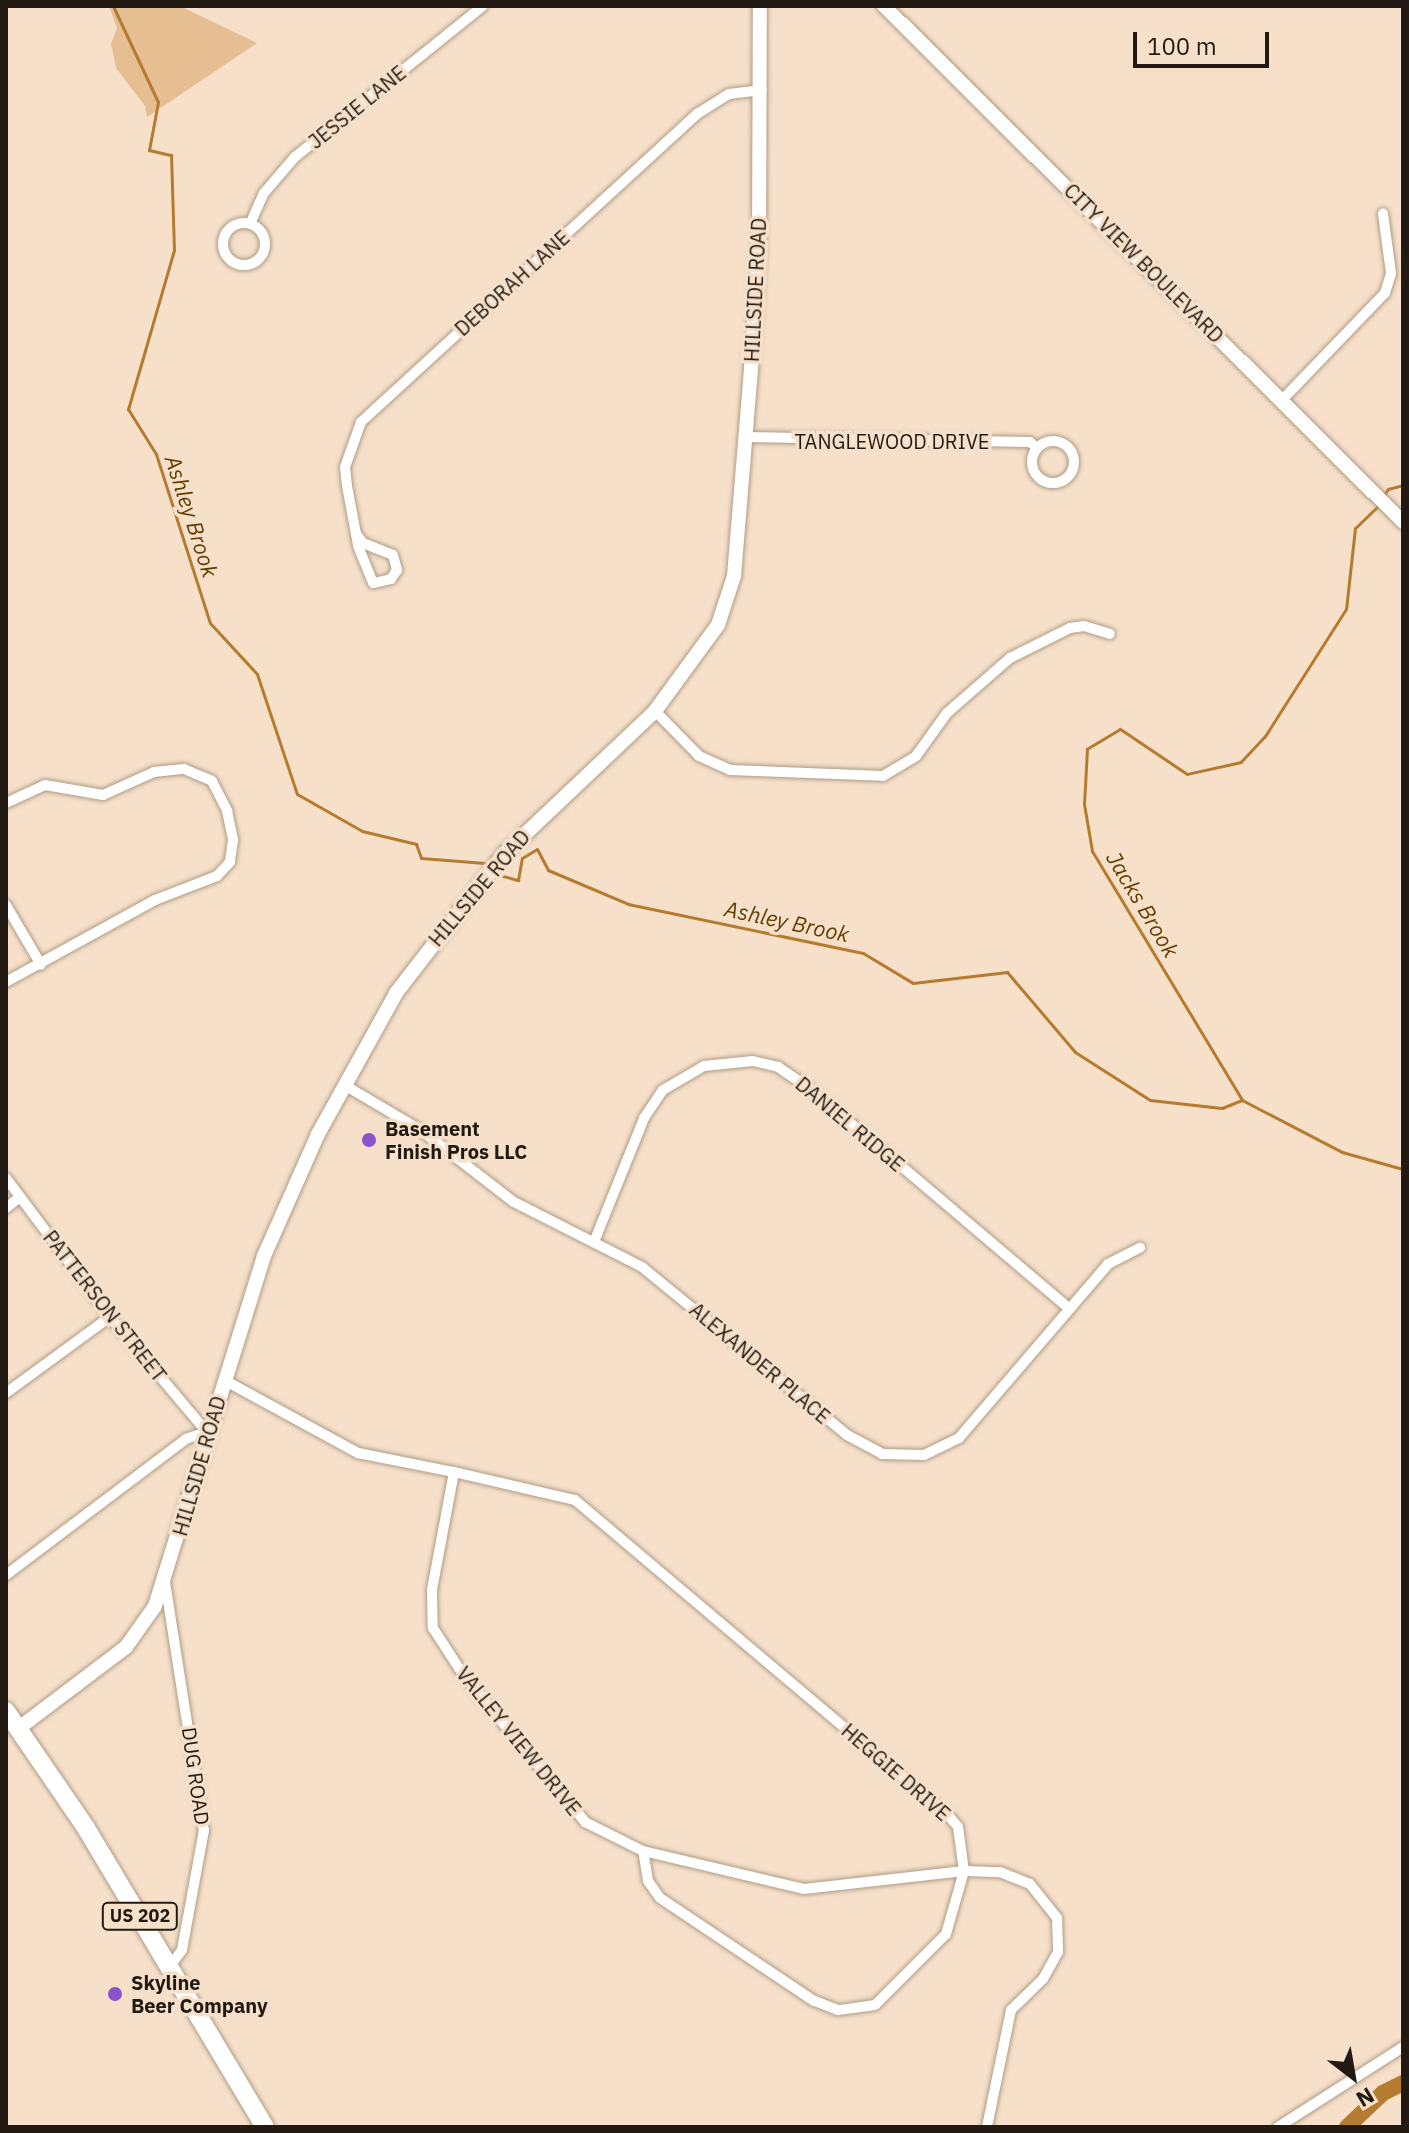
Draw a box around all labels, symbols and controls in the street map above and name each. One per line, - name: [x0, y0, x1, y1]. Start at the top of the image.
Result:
- scale bar: [1137, 16, 1273, 66]
- text: 100 m: [1147, 30, 1217, 62]
- street label: JESSIE LANE: [303, 60, 411, 154]
- street label: CITY VIEW BOULEVARD: [1059, 178, 1229, 348]
- street label: HILLSIDE ROAD: [739, 217, 771, 363]
- street label: DEBORAH LANE: [450, 225, 574, 341]
- street label: TANGLEWOOD DRIVE: [794, 429, 990, 453]
- water label: Ashley Brook: [160, 452, 224, 580]
- street label: HILLSIDE ROAD: [423, 825, 535, 951]
- water label: Jacks Brook: [1101, 846, 1185, 962]
- water label: Ashley Brook: [722, 895, 852, 947]
- street label: DANIEL RIDGE: [791, 1072, 909, 1176]
- place label: Basement Finish Pros LLC: [385, 1116, 527, 1163]
- marker: Basement Finish Pros LLC: [360, 1131, 378, 1149]
- street label: PATTERSON STREET: [38, 1226, 172, 1386]
- street label: ALEXANDER PLACE: [685, 1297, 835, 1429]
- street label: HILLSIDE ROAD: [168, 1393, 230, 1539]
- street label: VALLEY VIEW DRIVE: [452, 1662, 586, 1820]
- street label: HEGGIE DRIVE: [837, 1718, 955, 1826]
- street label: DUG ROAD: [177, 1726, 215, 1826]
- road number: US 202: [100, 1902, 180, 1930]
- place label: Skyline Beer Company: [131, 1970, 268, 2017]
- marker: Skyline Beer Company: [106, 1985, 124, 2003]
- north arrow: [1313, 2037, 1393, 2117]
- text: N: [1351, 2081, 1380, 2115]

